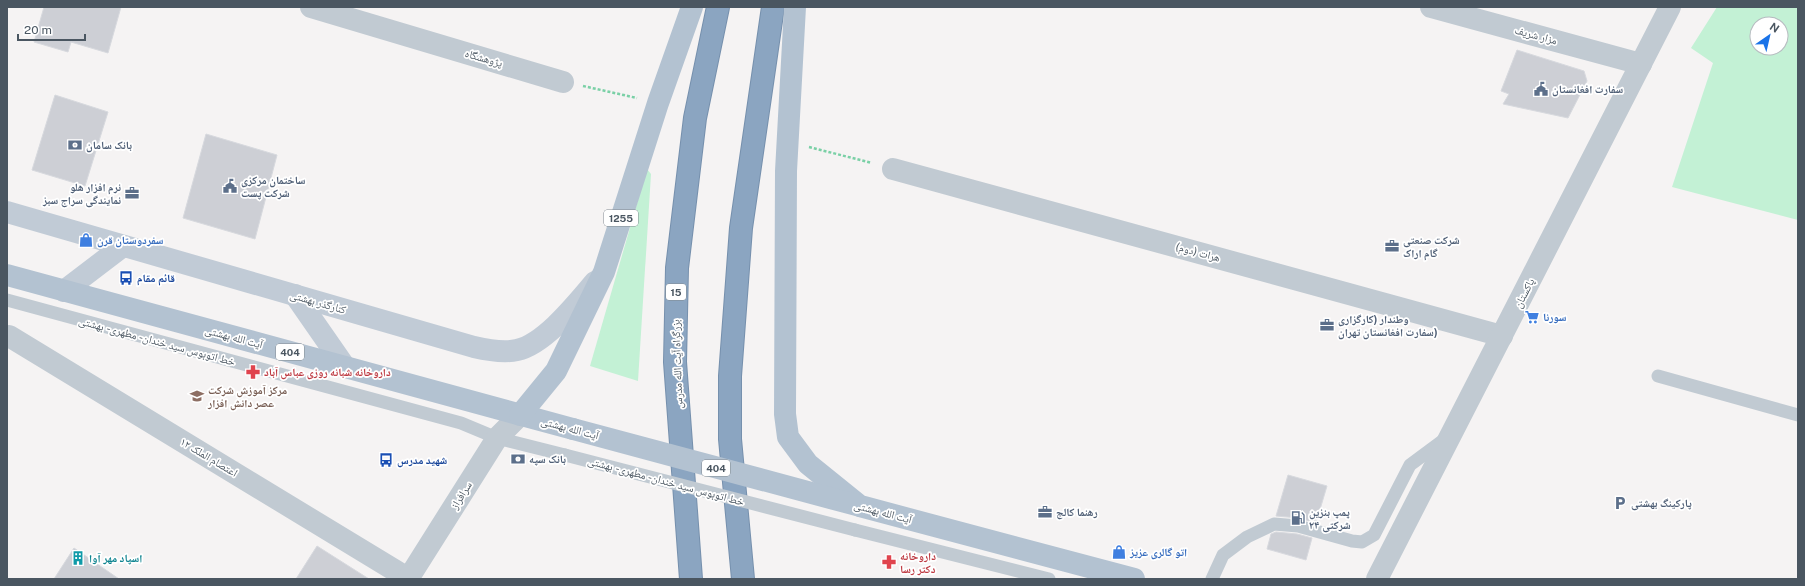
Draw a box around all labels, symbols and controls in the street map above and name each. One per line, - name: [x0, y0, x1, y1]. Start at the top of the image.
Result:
- scale bar: [18, 16, 85, 42]
- north arrow: [1749, 16, 1789, 56]
- text: N: [1768, 20, 1782, 35]
- text: 20 m: [24, 23, 52, 37]
- street label: مزار شریف: [1513, 24, 1559, 47]
- street label: پژوهشگاه: [464, 47, 504, 70]
- public building icon: سفارت افغانستان: [1533, 81, 1549, 97]
- place label: سفارت افغانستان: [1552, 83, 1624, 97]
- bank icon: بانک سامان: [67, 137, 83, 153]
- place label: بانک سامان: [86, 139, 132, 153]
- place label: ساختمان مرکزی شرکت پست: [241, 174, 306, 200]
- public building icon: ساختمان مرکزی شرکت پست: [222, 178, 238, 194]
- place label: نرم افزار هلو نمایندگی سراج‌ سبز: [42, 181, 121, 208]
- office icon: نرم افزار هلو نمایندگی سراج‌ سبز: [124, 185, 140, 201]
- road number: 1255: [604, 210, 638, 226]
- shop icon: سفردوستان قرن: [78, 232, 94, 248]
- place label: سفردوستان قرن: [97, 234, 164, 248]
- place label: شرکت صنعتی گام اراک: [1403, 234, 1460, 261]
- office icon: شرکت صنعتی گام اراک: [1384, 238, 1400, 254]
- street label: هرات (دوم): [1174, 240, 1222, 265]
- bus stop icon: قائم مقام: [118, 270, 134, 286]
- place label: قائم مقام: [137, 272, 175, 286]
- street label: پاکستان: [1511, 276, 1538, 310]
- road number: 15: [666, 284, 686, 300]
- street label: کنارگذر بهشتی: [288, 288, 348, 317]
- supermarket icon: سورنا: [1524, 309, 1540, 325]
- place label: سورنا: [1543, 311, 1567, 324]
- place label: وطندار (کارگزاری سفارت افغانستان تهران): [1338, 313, 1438, 340]
- street label: خط اتوبوس سید خندان - مطهری - بهشتی: [77, 314, 237, 369]
- office icon: وطندار (کارگزاری سفارت افغانستان تهران): [1319, 317, 1335, 333]
- street label: بزرگراه آیت الله مدرس: [669, 319, 686, 409]
- street label: آیت الله بهشتی: [204, 324, 264, 351]
- road number: 404: [276, 344, 304, 360]
- pharmacy icon: داروخانه شبانه روزی عباس آباد: [245, 364, 261, 380]
- place label: داروخانه شبانه روزی عباس آباد: [264, 366, 391, 380]
- place label: مرکز آموزش شرکت عصر دانش افزار: [207, 384, 287, 411]
- school or university icon: مرکز آموزش شرکت عصر دانش افزار: [189, 388, 205, 404]
- street label: آیت الله بهشتی: [540, 415, 600, 442]
- street label: اعتصام الملک ۱۲: [178, 435, 240, 480]
- bank icon: بانک سپه: [510, 451, 526, 467]
- bus stop icon: شهید مدرس: [378, 452, 394, 468]
- place label: بانک سپه: [529, 453, 566, 466]
- place label: شهید مدرس: [397, 454, 447, 468]
- street label: خط اتوبوس سید خندان - مطهری - بهشتی: [586, 454, 746, 509]
- road number: 404: [702, 460, 730, 476]
- street label: سرافراز: [447, 479, 474, 512]
- parking icon: پارکینگ بهشتی: [1612, 495, 1628, 511]
- place label: پارکینگ بهشتی: [1631, 497, 1692, 511]
- street label: آیت الله بهشتی: [853, 499, 913, 526]
- office icon: رهنما کالج: [1037, 504, 1053, 520]
- place label: رهنما کالج: [1056, 506, 1098, 520]
- place label: پمپ بنزین شرکتی ۲۴: [1309, 506, 1351, 533]
- fuel station icon: پمپ بنزین شرکتی ۲۴: [1290, 510, 1306, 526]
- shop icon: اتو گالری عزیز: [1111, 544, 1127, 560]
- place label: اتو گالری عزیز: [1129, 546, 1187, 560]
- building icon: اسپاد مهر آوا: [70, 550, 86, 566]
- place label: داروخانه دکتر رسا: [900, 550, 936, 576]
- place label: اسپاد مهر آوا: [89, 552, 142, 565]
- pharmacy icon: داروخانه دکتر رسا: [881, 554, 897, 570]

